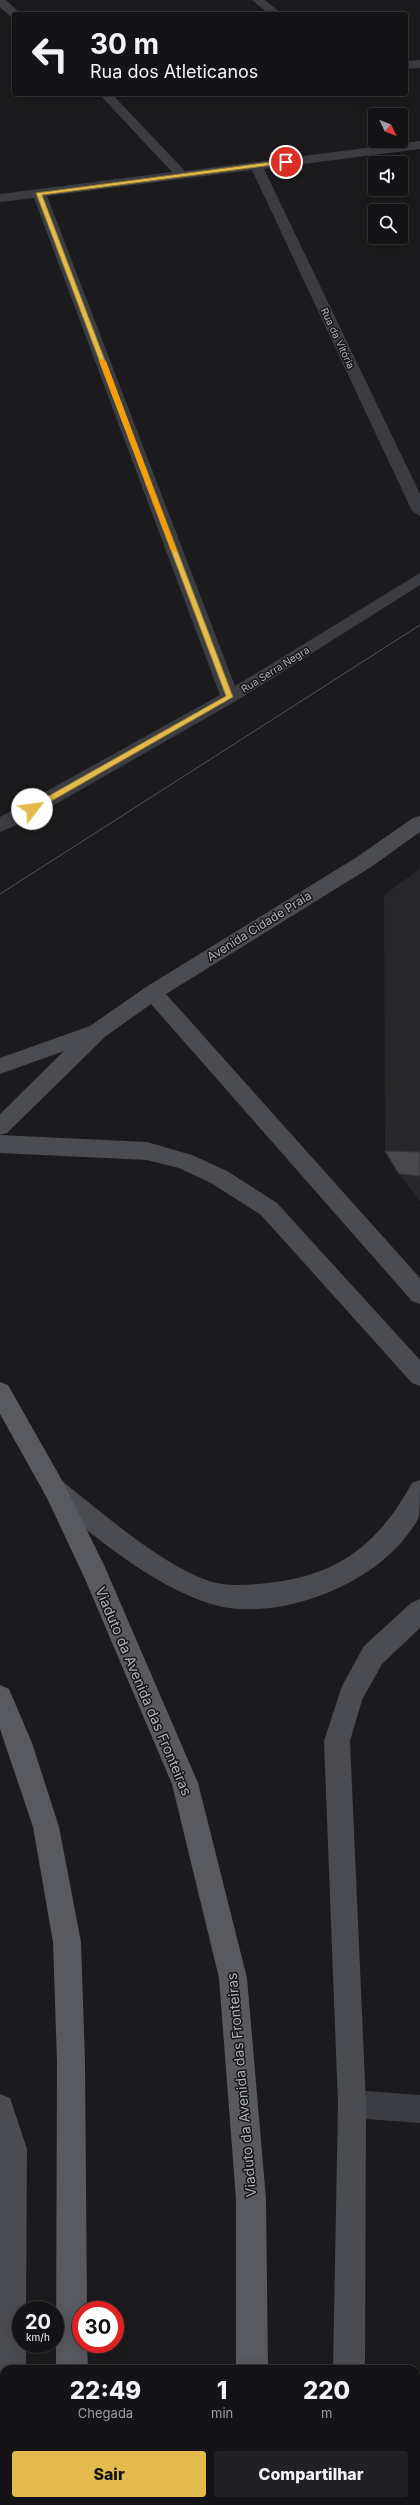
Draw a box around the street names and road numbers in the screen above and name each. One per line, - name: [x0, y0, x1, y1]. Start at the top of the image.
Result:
- street label: Rua da Vitória: [319, 306, 357, 370]
- street label: Rua Serra Negra: [239, 643, 311, 695]
- street label: Avenida Cidade Praia: [204, 888, 314, 964]
- street label: Viaduto da Avenida das Fronteiras: [92, 1584, 196, 1798]
- street label: Viaduto da Avenida das Fronteiras: [223, 1972, 259, 2198]

